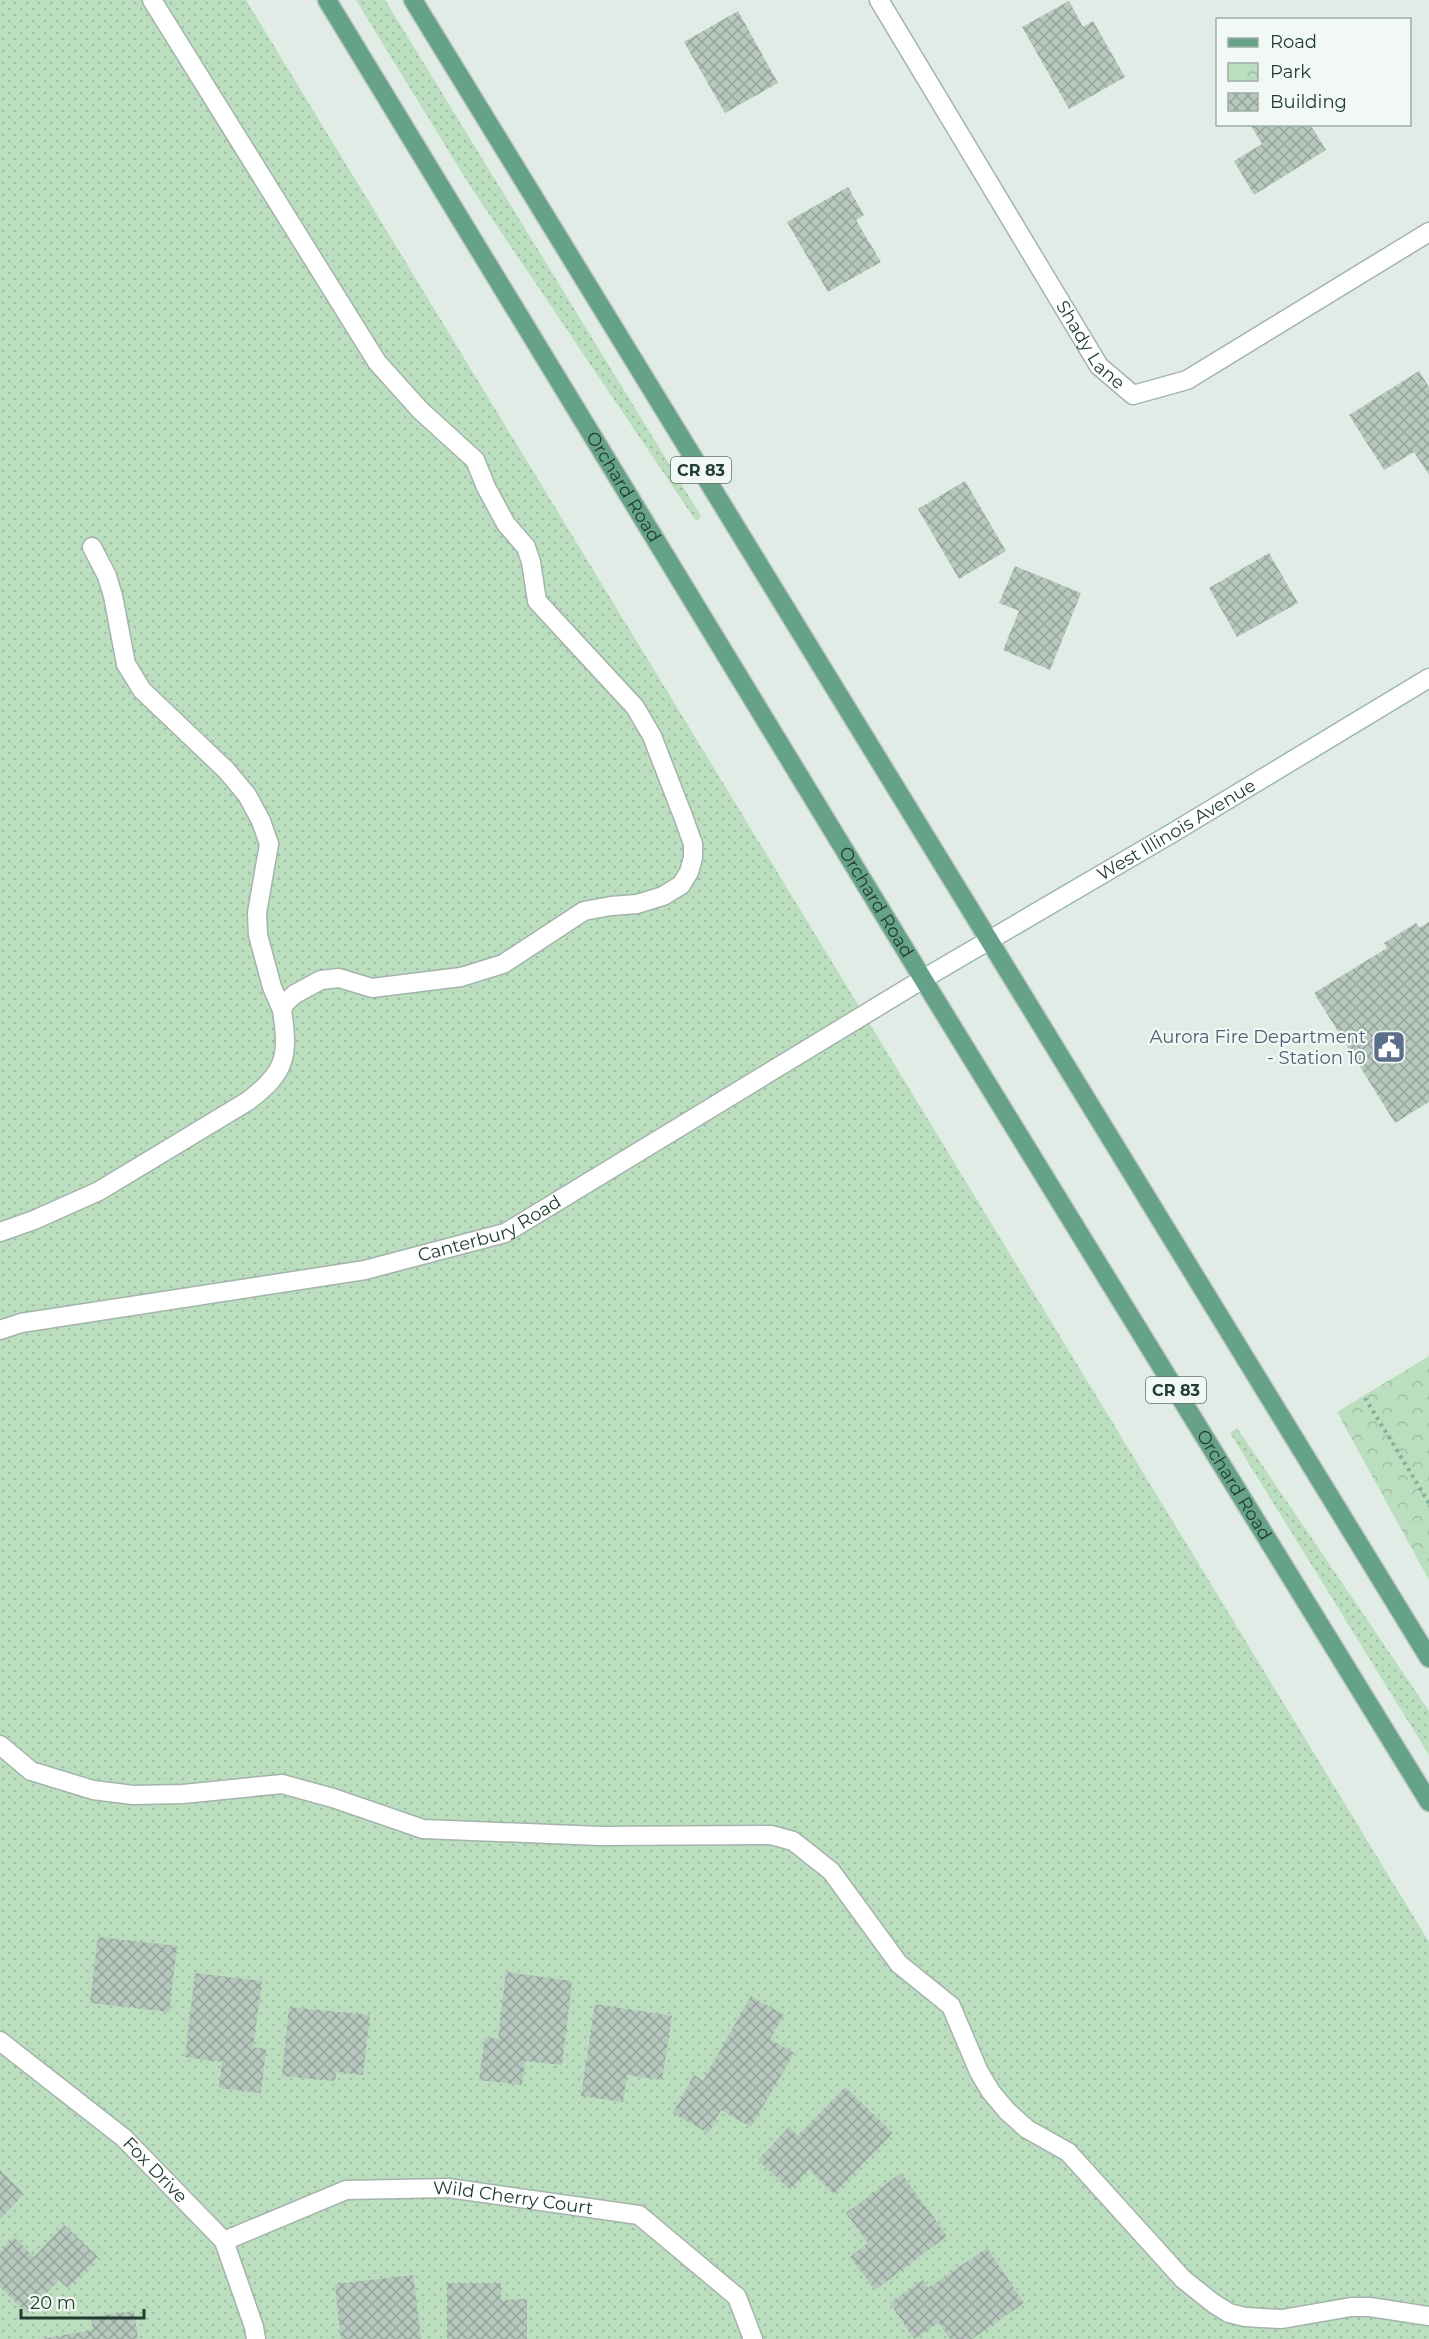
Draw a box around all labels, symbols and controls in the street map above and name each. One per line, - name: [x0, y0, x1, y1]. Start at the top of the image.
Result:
- legend: [1216, 18, 1411, 126]
- text: Road: [1270, 31, 1317, 53]
- text: Park: [1270, 61, 1311, 83]
- text: Building: [1270, 91, 1347, 113]
- street label: Shady Lane: [1051, 297, 1129, 394]
- street label: Orchard Road: [581, 427, 666, 546]
- road number: CR 83: [671, 457, 731, 483]
- street label: West Illinois Avenue: [1093, 774, 1260, 886]
- street label: Orchard Road: [834, 842, 918, 962]
- place label: Aurora Fire Department - Station 10: [1150, 1026, 1366, 1069]
- public building icon: Aurora Fire Department - Station 10: [1371, 1029, 1407, 1065]
- street label: Canterbury Road: [415, 1191, 565, 1267]
- road number: CR 83: [1146, 1377, 1206, 1403]
- street label: Orchard Road: [1192, 1425, 1276, 1544]
- street label: Fox Drive: [118, 2132, 192, 2208]
- street label: Wild Cherry Court: [433, 2177, 595, 2219]
- scale bar: [21, 2282, 144, 2320]
- text: 20 m: [30, 2292, 76, 2314]

